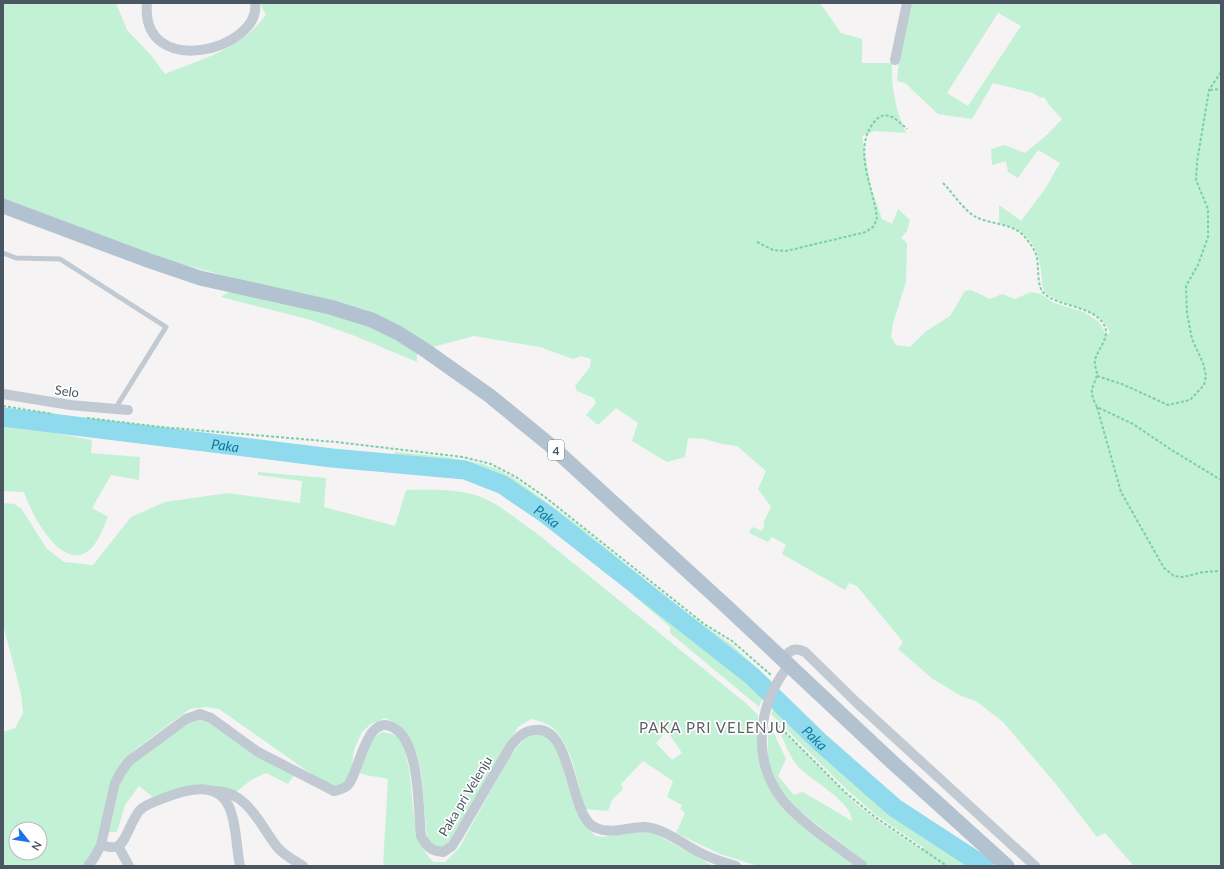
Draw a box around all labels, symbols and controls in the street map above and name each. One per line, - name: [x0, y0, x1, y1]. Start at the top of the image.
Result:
- street label: Selo: [54, 381, 80, 401]
- water label: Paka: [210, 435, 240, 455]
- road number: 4: [548, 440, 564, 460]
- water label: Paka: [531, 501, 564, 531]
- district label: PAKA PRI VELENJU: [639, 718, 787, 736]
- water label: Paka: [799, 722, 831, 753]
- street label: Paka pri Velenju: [435, 753, 495, 839]
- north arrow: [8, 821, 48, 861]
- text: N: [29, 839, 45, 853]

